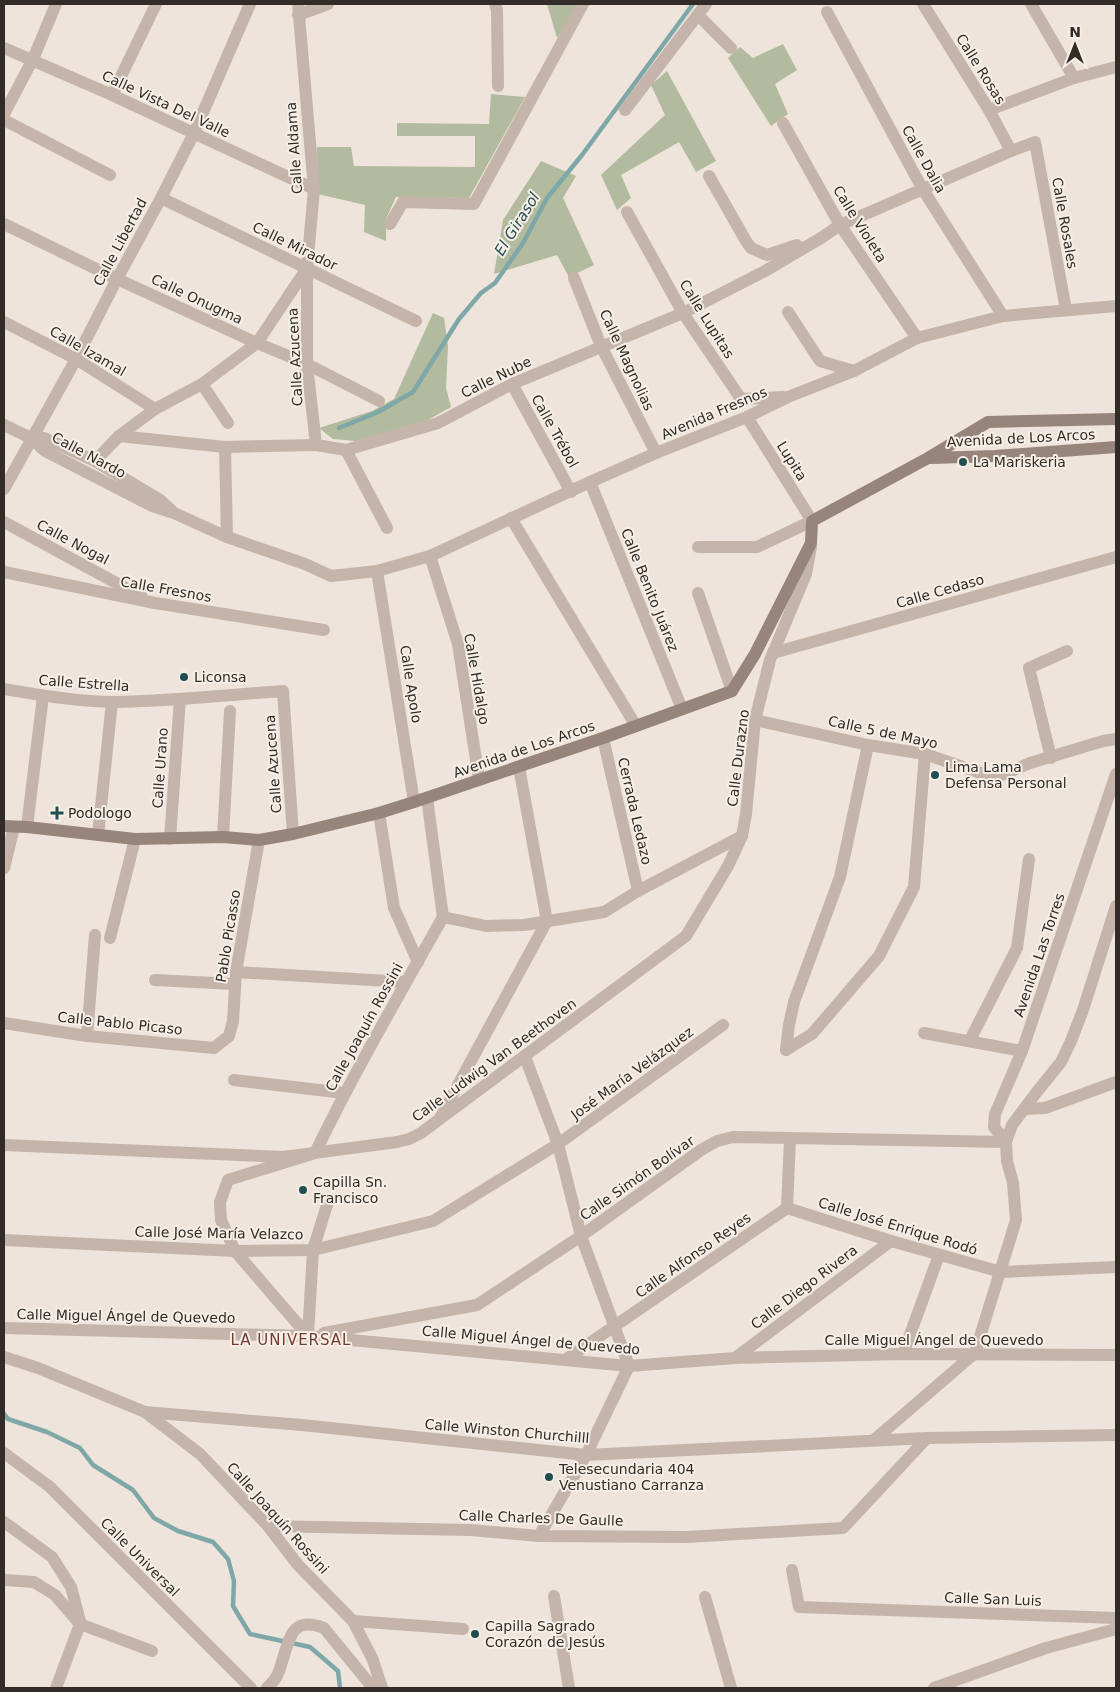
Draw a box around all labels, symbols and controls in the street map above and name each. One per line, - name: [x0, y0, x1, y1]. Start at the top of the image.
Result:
- north arrow: [1050, 20, 1100, 70]
- text: N: [1069, 24, 1081, 40]
- street label: Calle Rosas: [953, 31, 1009, 107]
- street label: Calle Vista Del Valle: [99, 67, 233, 141]
- street label: Calle Aldama: [283, 101, 305, 195]
- street label: Calle Dalia: [899, 122, 949, 196]
- street label: Calle Rosales: [1049, 176, 1081, 270]
- street label: Calle Violeta: [830, 183, 890, 265]
- water label: El Girasol: [491, 189, 544, 259]
- street label: Calle Libertad: [90, 195, 150, 289]
- street label: Calle Mirador: [250, 218, 340, 274]
- street label: Calle Onugma: [149, 271, 245, 327]
- street label: Calle Lupitas: [676, 277, 738, 361]
- street label: Calle Azucena: [284, 307, 306, 407]
- street label: Calle Magnolias: [597, 307, 657, 413]
- street label: Calle Izamal: [47, 323, 129, 379]
- street label: Calle Nube: [458, 353, 534, 401]
- street label: Avenida Fresnos: [659, 383, 769, 443]
- street label: Calle Trébol: [528, 392, 582, 470]
- street label: Avenida de Los Arcos: [946, 426, 1096, 450]
- street label: Calle Nardo: [49, 429, 129, 481]
- street label: Lupita: [774, 438, 810, 484]
- place label: La Mariskeria: [973, 454, 1066, 470]
- marker: La Mariskeria: [957, 456, 969, 468]
- street label: Calle Nogal: [34, 516, 112, 568]
- street label: Calle Benito Juárez: [618, 526, 682, 654]
- street label: Calle Cedaso: [894, 571, 986, 611]
- street label: Calle Fresnos: [119, 573, 213, 605]
- street label: Calle Hidalgo: [461, 632, 493, 726]
- street label: Calle Apolo: [397, 644, 425, 724]
- place label: Liconsa: [194, 669, 247, 685]
- marker: Liconsa: [178, 671, 190, 683]
- street label: Calle Estrella: [38, 672, 130, 694]
- street label: Calle Durazno: [724, 708, 752, 808]
- street label: Calle 5 de Mayo: [827, 713, 939, 751]
- street label: Calle Azucena: [262, 714, 284, 814]
- street label: Avenida de Los Arcos: [451, 717, 597, 781]
- street label: Calle Urano: [149, 727, 171, 809]
- street label: Cerrada Ledazo: [615, 756, 655, 866]
- place label: Lima Lama Defensa Personal: [945, 759, 1067, 791]
- marker: Lima Lama Defensa Personal: [929, 769, 941, 781]
- place label: Podologo: [68, 805, 132, 821]
- marker: Podologo: [50, 806, 64, 820]
- street label: Pablo Picasso: [213, 889, 243, 983]
- street label: Avenida Las Torres: [1010, 891, 1068, 1019]
- street label: Calle Joaquín Rossini: [322, 960, 406, 1094]
- street label: Calle Ludwig Van Beethoven: [409, 995, 579, 1125]
- street label: Calle Pablo Picaso: [57, 1008, 183, 1038]
- street label: José María Velázquez: [567, 1023, 696, 1123]
- street label: Calle Simón Bolívar: [577, 1132, 698, 1224]
- place label: Capilla Sn. Francisco: [313, 1174, 387, 1206]
- marker: Capilla Sn. Francisco: [297, 1184, 309, 1196]
- street label: Calle José Enrique Rodó: [816, 1194, 980, 1258]
- street label: Calle Alfonso Reyes: [632, 1209, 754, 1301]
- street label: Calle José María Velazco: [134, 1224, 304, 1242]
- street label: Calle Diego Rivera: [748, 1242, 860, 1332]
- street label: Calle Miguel Ángel de Quevedo: [16, 1306, 236, 1326]
- street label: Calle Miguel Ángel de Quevedo: [421, 1322, 641, 1358]
- district label: LA UNIVERSAL: [231, 1331, 351, 1349]
- street label: Calle Miguel Ángel de Quevedo: [825, 1332, 1043, 1348]
- street label: Calle Winston Churchilll: [424, 1416, 590, 1446]
- street label: Calle Joaquín Rossini: [224, 1459, 332, 1577]
- place label: Telesecundaria 404 Venustiano Carranza: [558, 1461, 704, 1493]
- marker: Telesecundaria 404 Venustiano Carranza: [543, 1471, 555, 1483]
- street label: Calle Charles De Gaulle: [458, 1507, 624, 1529]
- street label: Calle Universal: [97, 1514, 183, 1600]
- street label: Calle San Luis: [944, 1589, 1042, 1609]
- place label: Capilla Sagrado Corazón de Jesús: [485, 1618, 605, 1650]
- marker: Capilla Sagrado Corazón de Jesús: [469, 1628, 481, 1640]

